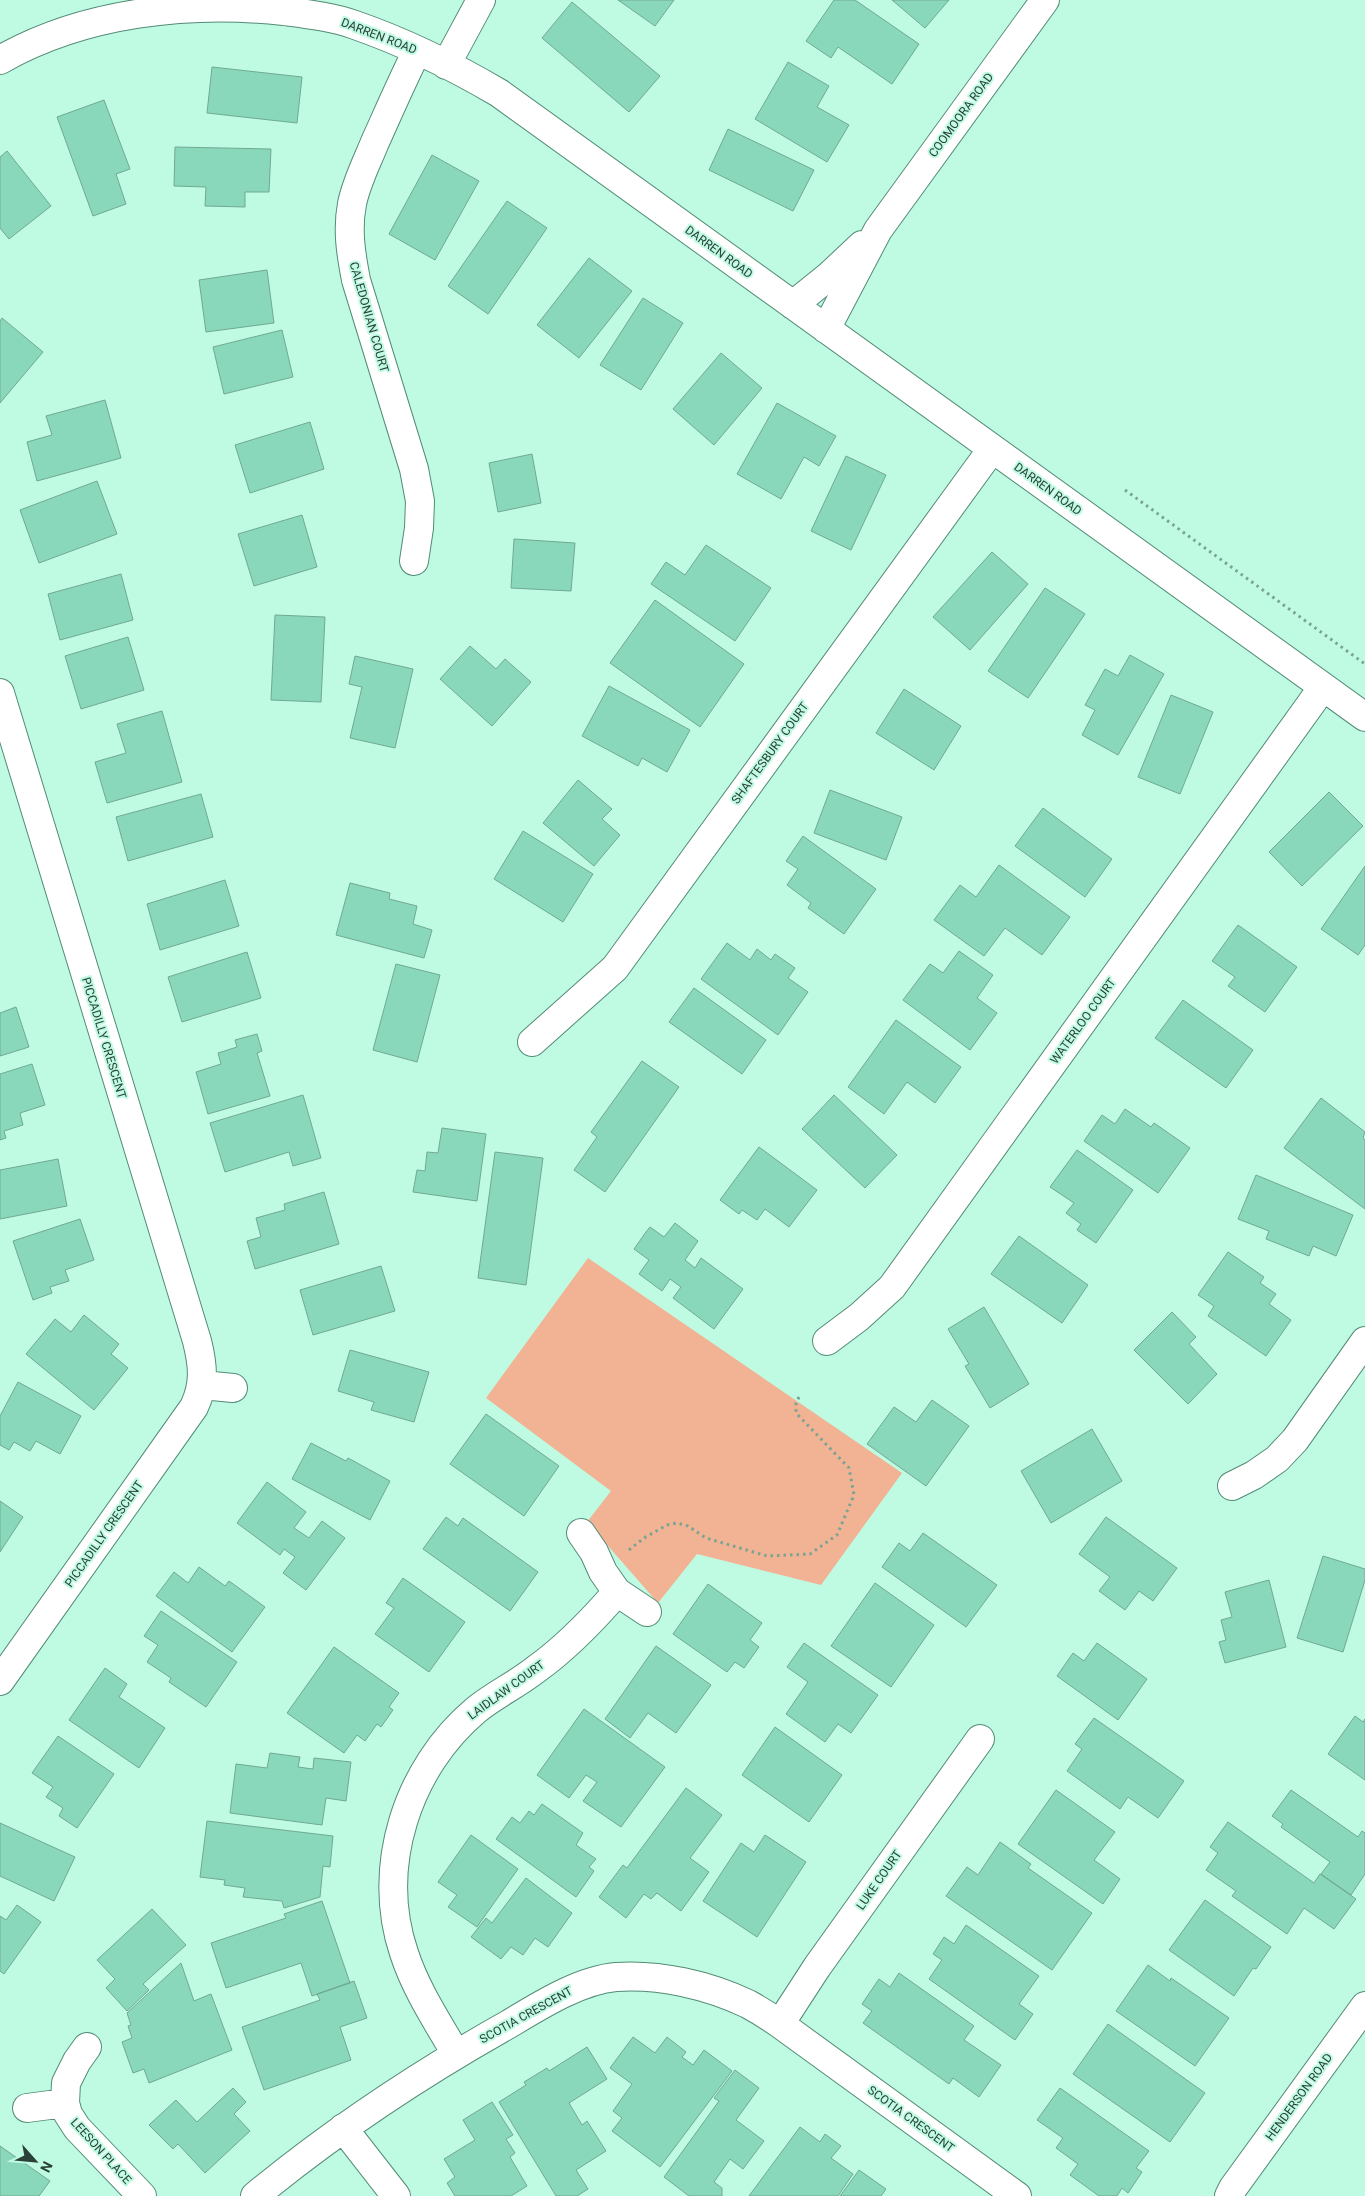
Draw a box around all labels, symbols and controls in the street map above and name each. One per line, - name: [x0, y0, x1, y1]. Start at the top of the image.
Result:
- street label: DARREN ROAD: [339, 15, 419, 57]
- street label: COOMOORA ROAD: [926, 70, 996, 160]
- street label: DARREN ROAD: [683, 223, 756, 281]
- street label: CALEDONIAN COURT: [347, 260, 391, 374]
- street label: DARREN ROAD: [1012, 460, 1085, 518]
- street label: SHAFTESBURY COURT: [728, 700, 812, 806]
- street label: PICCADILLY CRESCENT: [79, 975, 129, 1101]
- street label: WATERLOO COURT: [1047, 975, 1119, 1067]
- street label: PICCADILLY CRESCENT: [62, 1478, 146, 1590]
- street label: LAIDLAW COURT: [465, 1658, 547, 1722]
- street label: LUKE COURT: [853, 1848, 905, 1912]
- street label: SCOTIA CRESCENT: [477, 1984, 575, 2046]
- street label: HENDERSON ROAD: [1263, 2051, 1335, 2143]
- street label: SCOTIA CRESCENT: [865, 2083, 957, 2155]
- street label: LEESON PLACE: [68, 2115, 134, 2187]
- north arrow: [10, 2136, 60, 2186]
- text: N: [37, 2159, 56, 2175]

